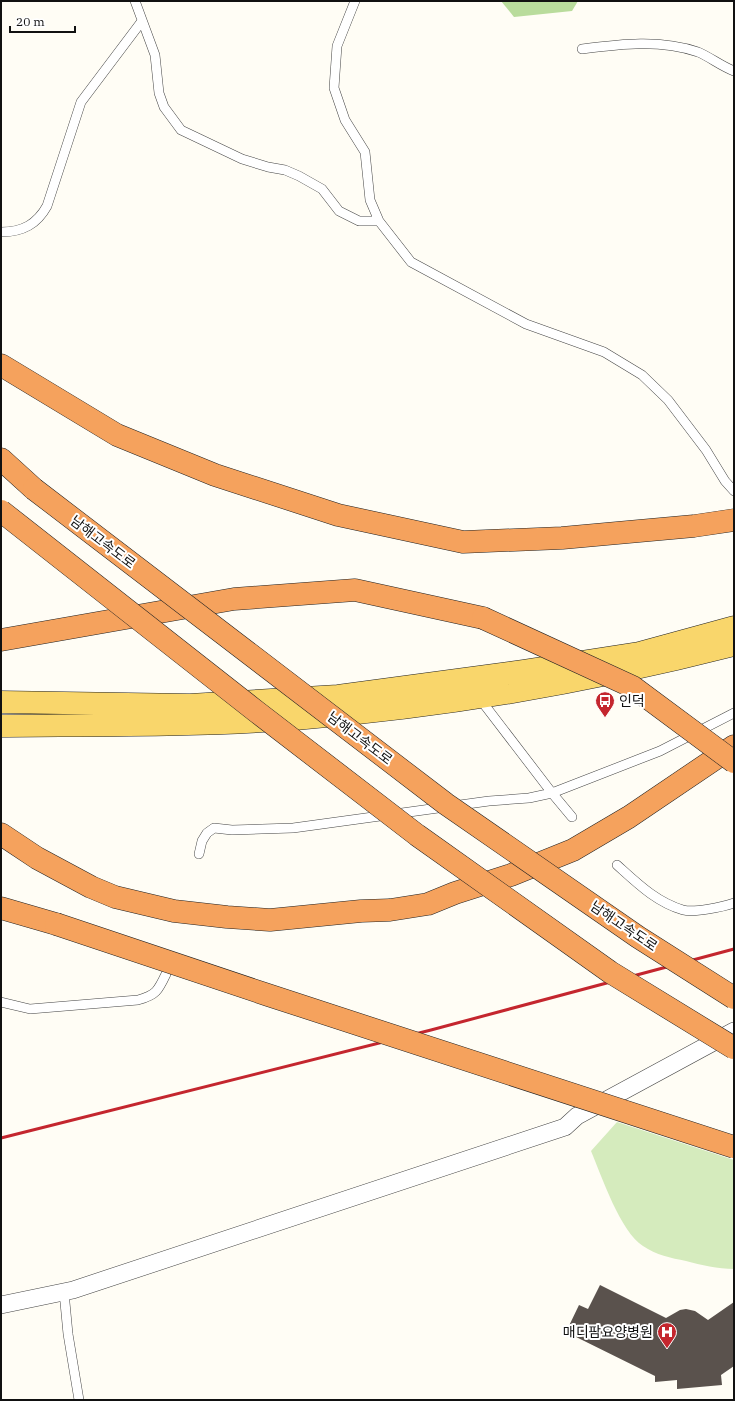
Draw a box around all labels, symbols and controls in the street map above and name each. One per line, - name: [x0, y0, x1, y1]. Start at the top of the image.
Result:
- scale bar: [10, 8, 75, 34]
- text: 20 m: [16, 14, 45, 29]
- street label: 남해고속도로: [67, 512, 139, 573]
- bus stop icon: 인덕: [594, 690, 616, 718]
- place label: 인덕: [619, 692, 645, 710]
- street label: 남해고속도로: [324, 708, 396, 769]
- street label: 남해고속도로: [587, 897, 661, 955]
- hospital icon: 매디팜요양병원: [656, 1321, 678, 1349]
- place label: 매디팜요양병원: [563, 1323, 653, 1341]

